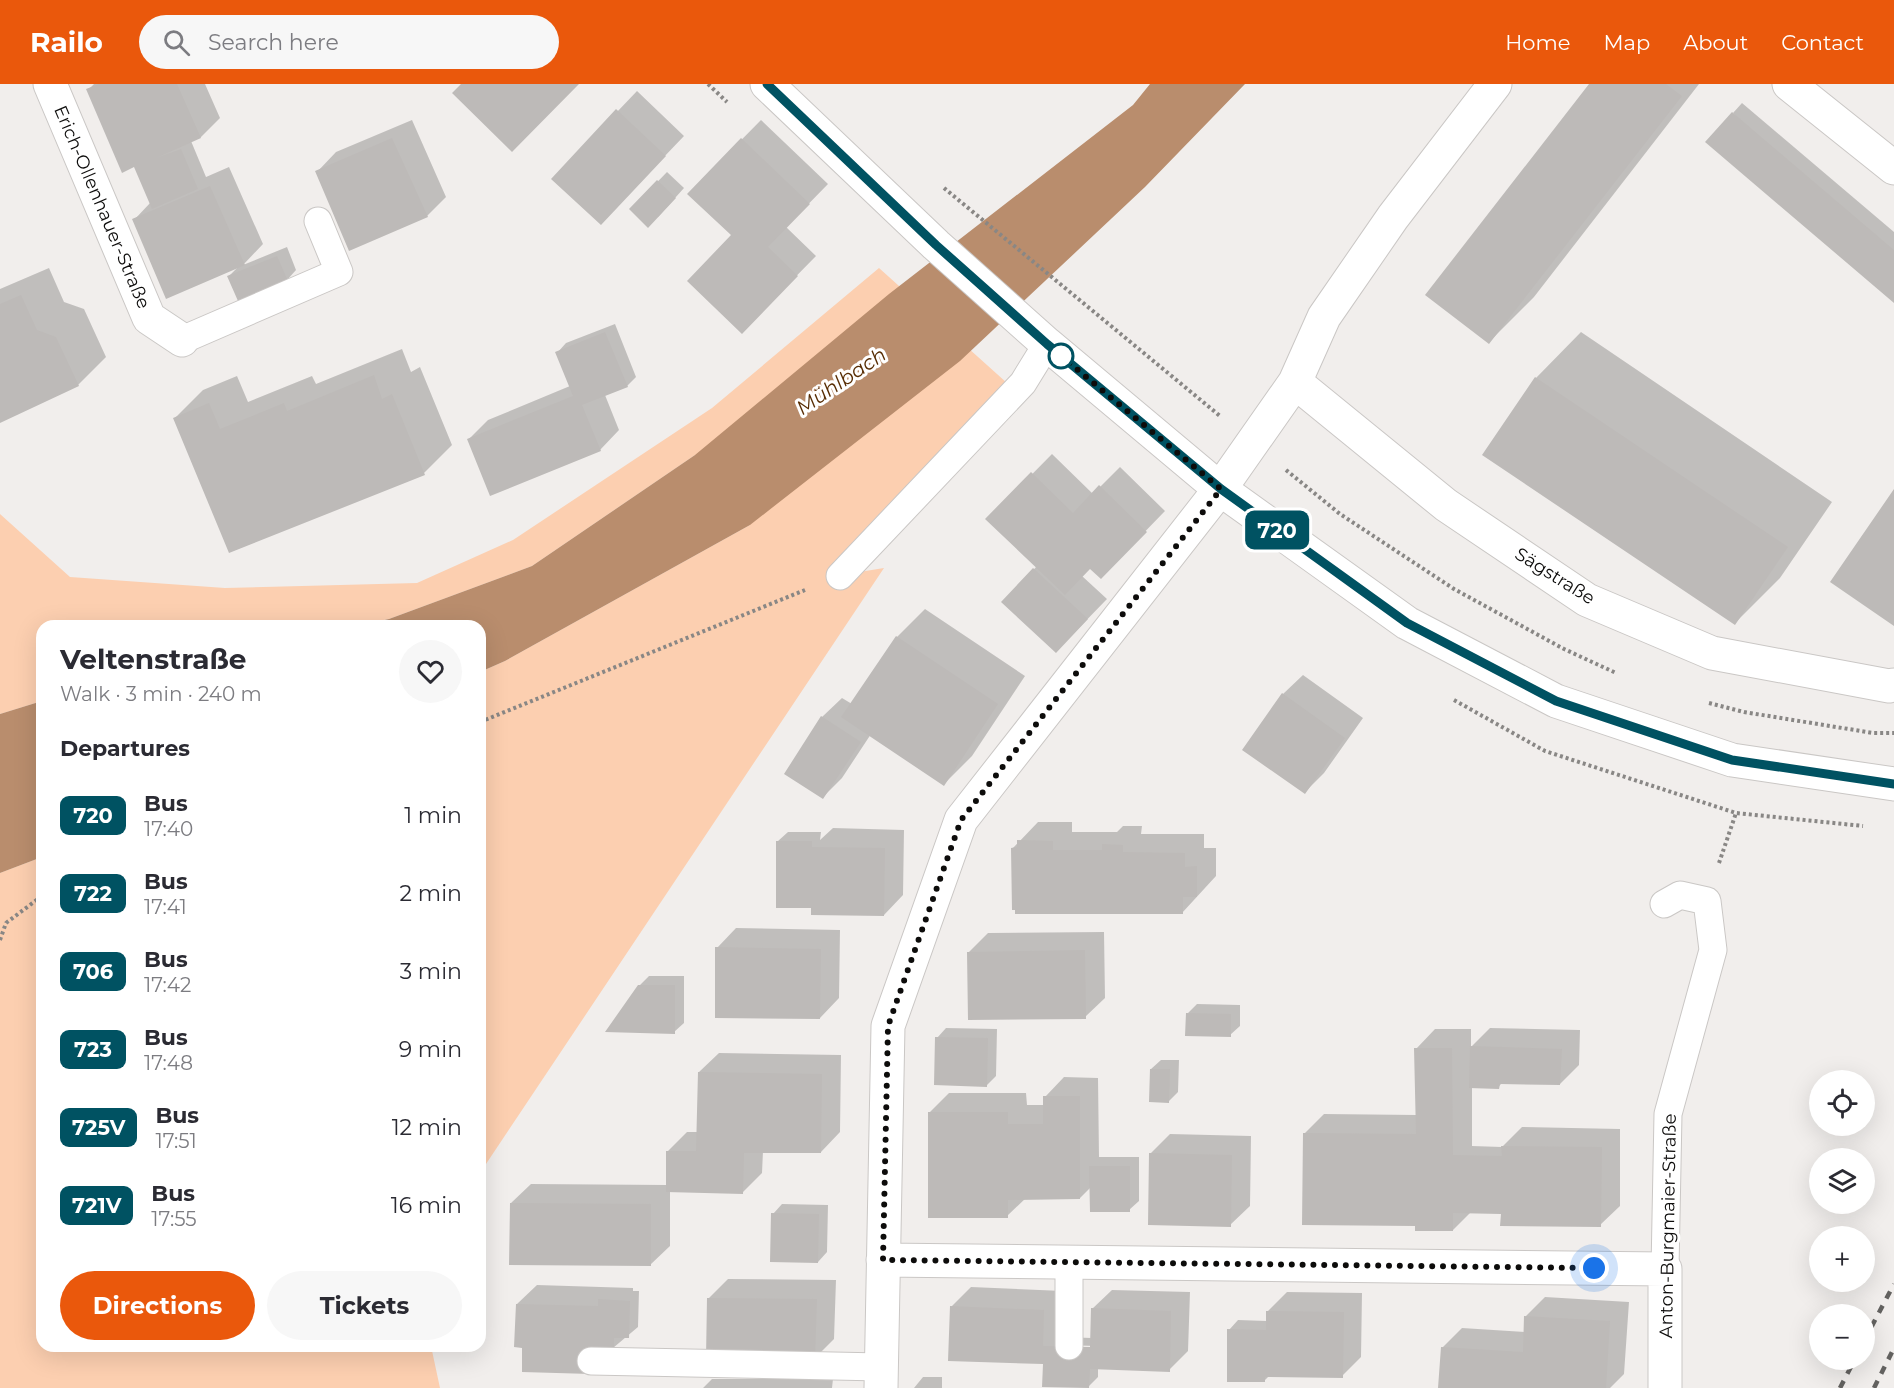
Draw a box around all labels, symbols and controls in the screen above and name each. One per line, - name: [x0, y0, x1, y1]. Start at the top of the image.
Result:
- search box: [139, 15, 559, 69]
- text: Railo: [30, 25, 103, 59]
- icon: search: [160, 26, 193, 59]
- text: Search here: [208, 29, 339, 56]
- text: Home: [1505, 30, 1570, 55]
- text: Map: [1603, 30, 1650, 55]
- text: About: [1683, 30, 1748, 55]
- text: Contact: [1781, 30, 1864, 55]
- street label: Erich-Ollenhauer-Straße: [49, 102, 155, 312]
- water label: Mühlbach: [792, 342, 890, 420]
- unlabelled marker: [1048, 343, 1074, 369]
- line badge: 720: [1242, 510, 1312, 550]
- text: 720: [1257, 518, 1297, 543]
- street label: Sägstraße: [1511, 543, 1599, 609]
- button: heart: [399, 640, 462, 703]
- text: Veltenstraße: [60, 642, 247, 676]
- text: Walk · 3 min · 240 m: [60, 682, 262, 706]
- text: Departures: [60, 735, 190, 762]
- text: Bus: [144, 790, 188, 817]
- text: 1 min: [404, 802, 462, 829]
- text: 720: [73, 803, 113, 828]
- text: 17:40: [144, 817, 193, 841]
- text: Bus: [144, 868, 188, 895]
- text: 2 min: [400, 880, 462, 907]
- text: 722: [74, 881, 112, 906]
- text: 17:41: [144, 895, 187, 919]
- text: Bus: [144, 946, 188, 973]
- text: 3 min: [400, 958, 462, 985]
- text: 706: [73, 959, 113, 984]
- text: 17:42: [144, 973, 191, 997]
- text: Bus: [144, 1024, 188, 1051]
- text: 9 min: [399, 1036, 462, 1063]
- text: 723: [74, 1037, 112, 1062]
- text: 17:48: [144, 1051, 193, 1075]
- map controls: [1809, 1070, 1875, 1370]
- button: locate: [1809, 1070, 1875, 1136]
- text: Bus: [155, 1102, 199, 1129]
- street label: Anton-Burgmaier-Straße: [1655, 1113, 1681, 1339]
- text: 12 min: [392, 1114, 462, 1141]
- text: 725V: [72, 1115, 125, 1140]
- text: 17:51: [155, 1129, 197, 1153]
- button: layers: [1809, 1148, 1875, 1214]
- text: Bus: [151, 1180, 195, 1207]
- text: 16 min: [391, 1192, 462, 1219]
- text: 721V: [72, 1193, 121, 1218]
- text: 17:55: [151, 1207, 197, 1231]
- button: +: [1809, 1226, 1875, 1292]
- your location: [1579, 1253, 1609, 1283]
- button: Directions: [60, 1271, 255, 1340]
- button: Tickets: [267, 1271, 462, 1340]
- button: −: [1809, 1304, 1875, 1370]

